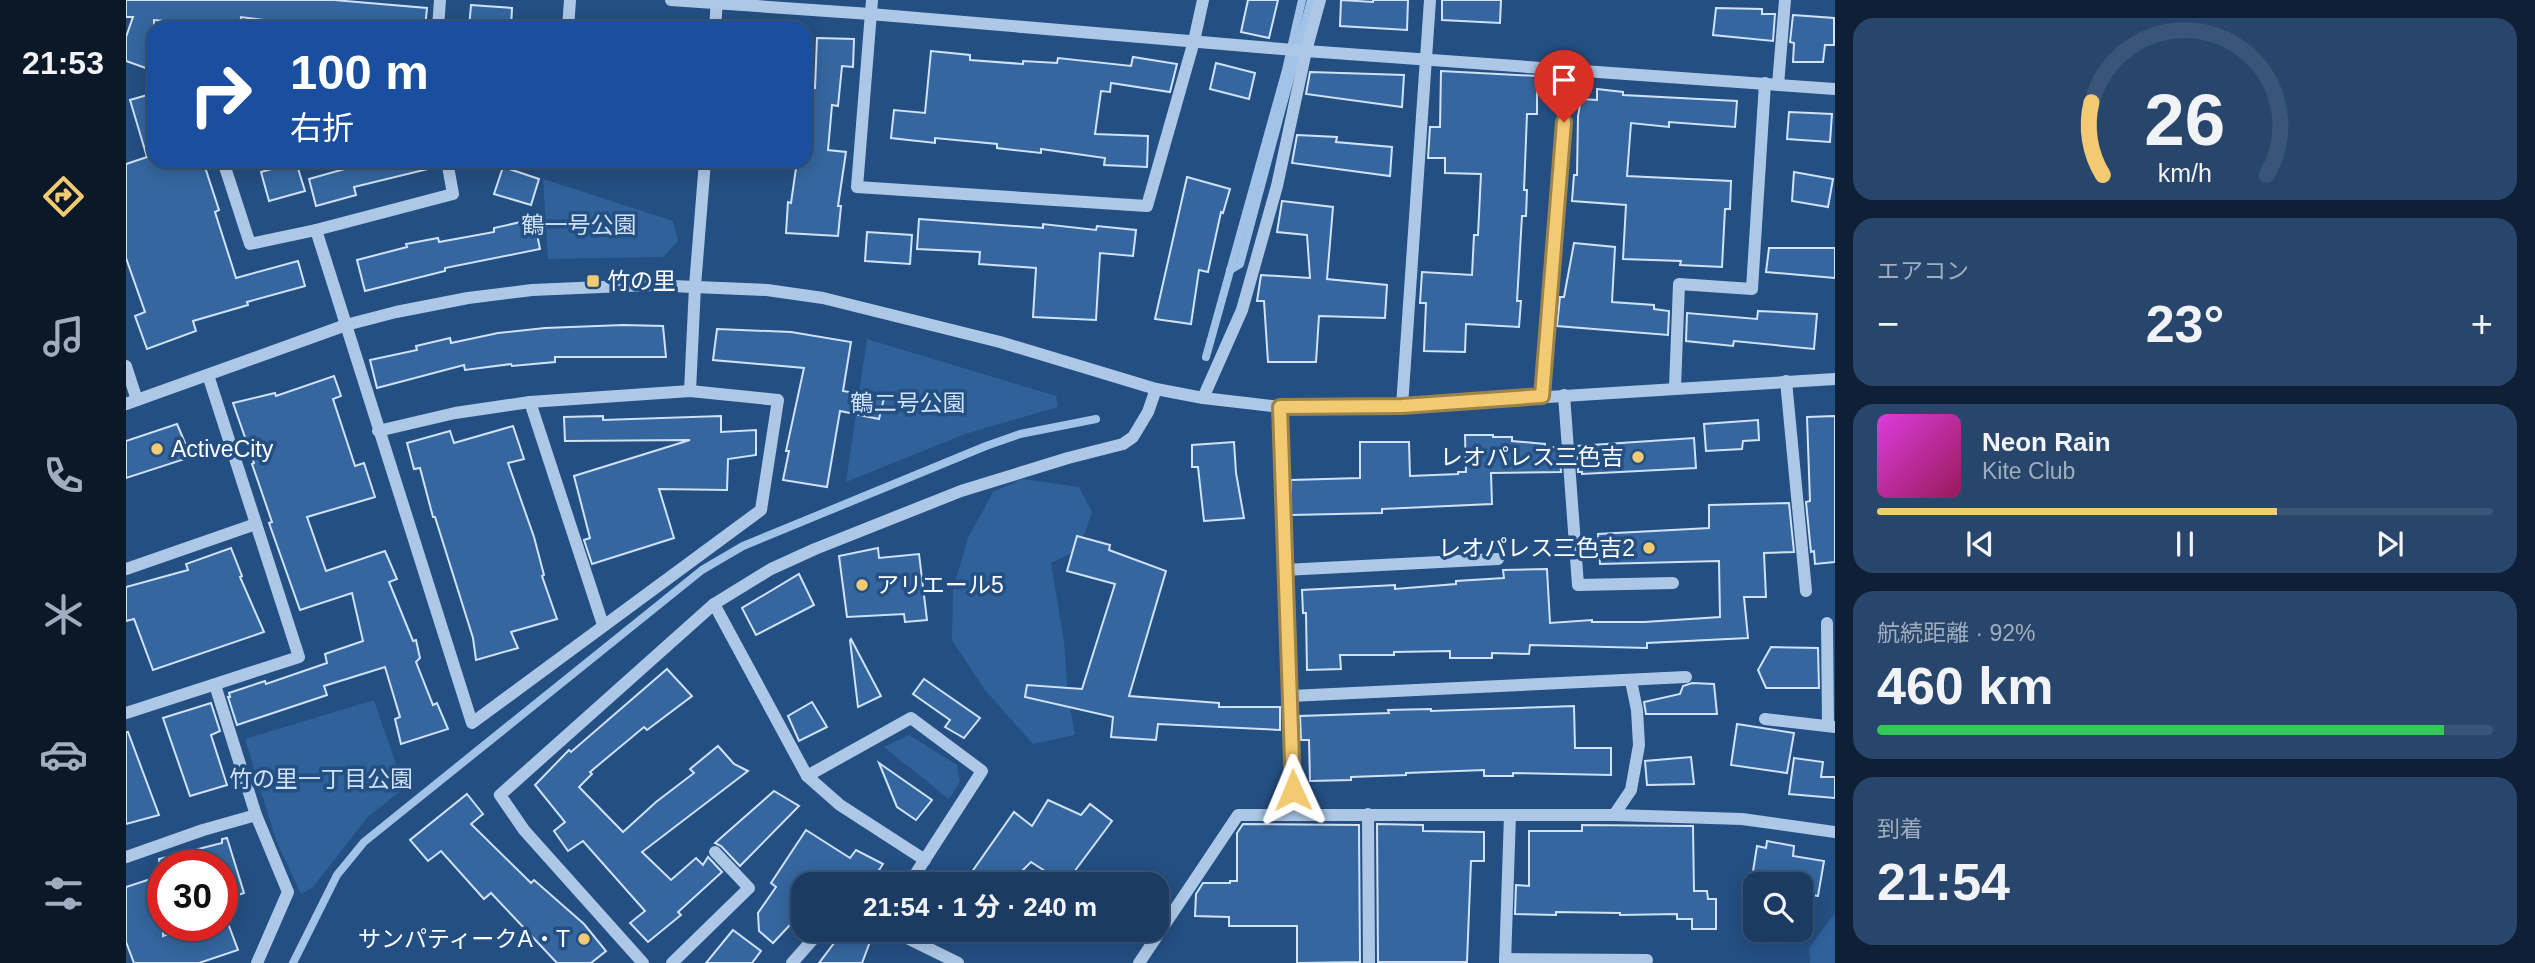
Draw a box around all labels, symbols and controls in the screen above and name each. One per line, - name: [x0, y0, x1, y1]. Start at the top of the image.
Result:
- text: 21:53: [22, 45, 104, 81]
- text: 100 m: [290, 45, 429, 99]
- icon: right: [175, 49, 266, 140]
- pin: [1534, 50, 1594, 122]
- icon: arrive: [1545, 61, 1583, 99]
- text: 26: [2145, 79, 2225, 160]
- text: 右折: [290, 110, 354, 146]
- text: km/h: [2158, 159, 2212, 187]
- icon: directions: [39, 172, 88, 221]
- park label: 鶴一号公園: [522, 212, 637, 238]
- text: エアコン: [1877, 258, 1969, 284]
- place label: 竹の里: [607, 268, 676, 294]
- marker: 竹の里: [585, 273, 601, 289]
- text: 23°: [2146, 295, 2224, 353]
- text: −: [1877, 303, 1899, 345]
- text: +: [2471, 303, 2493, 345]
- icon: music: [39, 312, 88, 361]
- park label: 鶴二号公園: [851, 390, 966, 416]
- text: Neon Rain: [1982, 427, 2111, 457]
- place label: ActiveCity: [171, 436, 274, 462]
- marker: ActiveCity: [149, 441, 165, 457]
- place label: レオパレス三色吉: [1440, 444, 1624, 470]
- marker: レオパレス三色吉: [1630, 449, 1646, 465]
- icon: phone: [39, 451, 88, 500]
- text: Kite Club: [1982, 458, 2075, 484]
- icon: previous: [1961, 525, 1999, 563]
- icon: pause: [2166, 525, 2204, 563]
- icon: next: [2371, 525, 2409, 563]
- place label: レオパレス三色吉2: [1438, 535, 1635, 561]
- marker: レオパレス三色吉2: [1641, 540, 1657, 556]
- place label: アリエール5: [876, 572, 1004, 598]
- marker: アリエール5: [854, 577, 870, 593]
- icon: climate: [39, 590, 88, 639]
- text: 航続距離 · 92%: [1877, 620, 2035, 646]
- text: 460 km: [1877, 657, 2053, 715]
- icon: car: [39, 730, 88, 779]
- position arrow: [1256, 753, 1330, 827]
- park label: 竹の里一丁目公園: [229, 766, 413, 792]
- text: 到着: [1877, 816, 1923, 842]
- speed limit sign: 30: [147, 850, 238, 941]
- text: 21:54: [1877, 853, 2010, 911]
- icon: filters: [39, 869, 88, 918]
- map controls: [1743, 872, 1813, 942]
- button: search: [1743, 872, 1813, 942]
- text: 21:54 · 1 分 · 240 m: [863, 892, 1097, 922]
- place label: サンパティークA・T: [358, 926, 570, 952]
- marker: サンパティークA・T: [576, 931, 592, 947]

